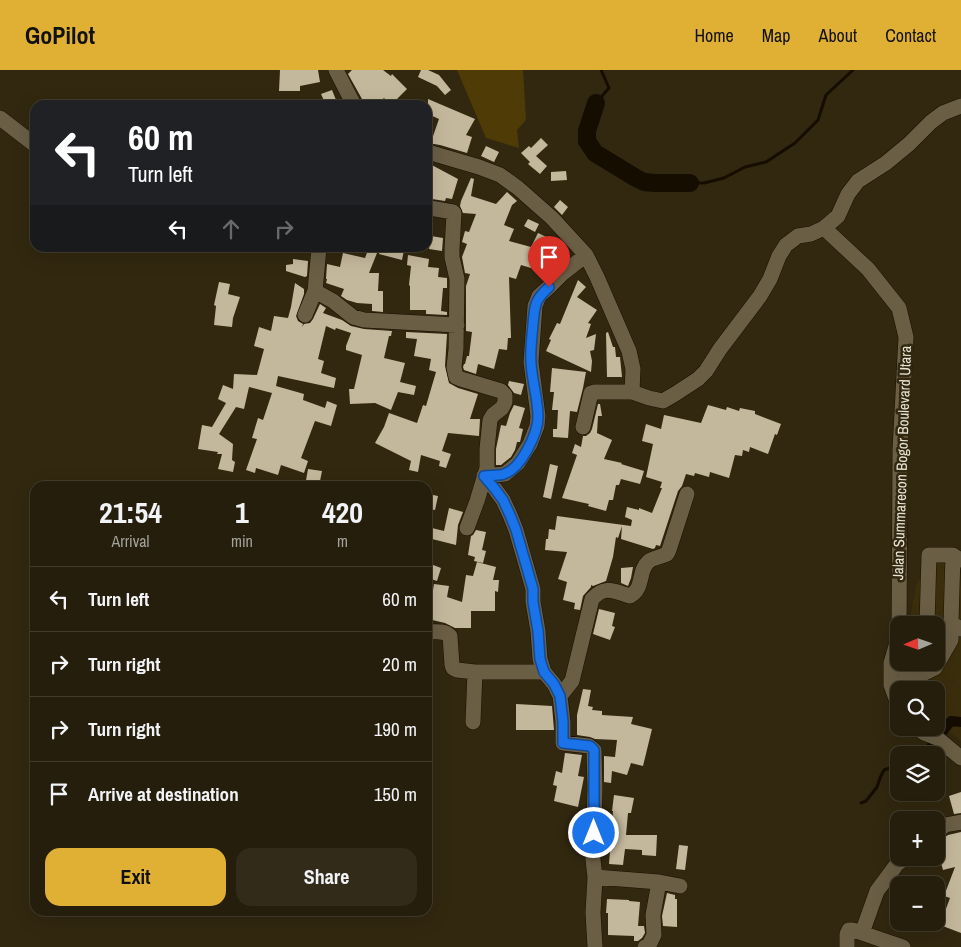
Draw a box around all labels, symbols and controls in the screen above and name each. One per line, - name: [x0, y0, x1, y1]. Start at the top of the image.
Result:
- text: GoPilot: [25, 19, 95, 51]
- text: Home: [694, 23, 734, 48]
- text: Map: [762, 23, 791, 48]
- text: About: [819, 23, 857, 48]
- text: Contact: [885, 23, 936, 48]
- text: 60 m: [128, 114, 193, 161]
- icon: left: [45, 120, 110, 185]
- text: Turn left: [128, 159, 193, 189]
- icon: left: [164, 215, 192, 243]
- icon: ahead: [217, 215, 245, 243]
- icon: right: [270, 215, 298, 243]
- pin: [528, 236, 570, 287]
- icon: arrive: [535, 243, 563, 271]
- street label: Jalan Summarecon Bogor Boulevard Utara: [887, 345, 916, 581]
- text: 21:54: [99, 492, 162, 532]
- text: 1: [235, 492, 249, 532]
- text: 420: [322, 492, 363, 532]
- text: Arrival: [112, 530, 149, 552]
- text: min: [231, 530, 253, 552]
- text: m: [337, 530, 348, 552]
- icon: left: [45, 585, 73, 613]
- text: Turn left: [88, 586, 149, 612]
- text: 60 m: [382, 586, 417, 612]
- north arrow: [890, 616, 945, 671]
- map controls: [890, 616, 945, 931]
- icon: right: [45, 650, 73, 678]
- text: Turn right: [88, 651, 160, 677]
- text: 20 m: [382, 651, 417, 677]
- button: search: [890, 681, 945, 736]
- icon: right: [45, 715, 73, 743]
- text: Turn right: [88, 716, 160, 742]
- text: 190 m: [374, 716, 417, 742]
- button: layers: [890, 746, 945, 801]
- icon: arrive: [45, 780, 73, 808]
- text: Arrive at destination: [88, 781, 239, 807]
- text: 150 m: [374, 781, 417, 807]
- position arrow: [567, 806, 619, 858]
- button: +: [890, 811, 945, 866]
- button: Exit: [45, 848, 226, 906]
- button: Share: [236, 848, 417, 906]
- button: −: [890, 876, 945, 931]

